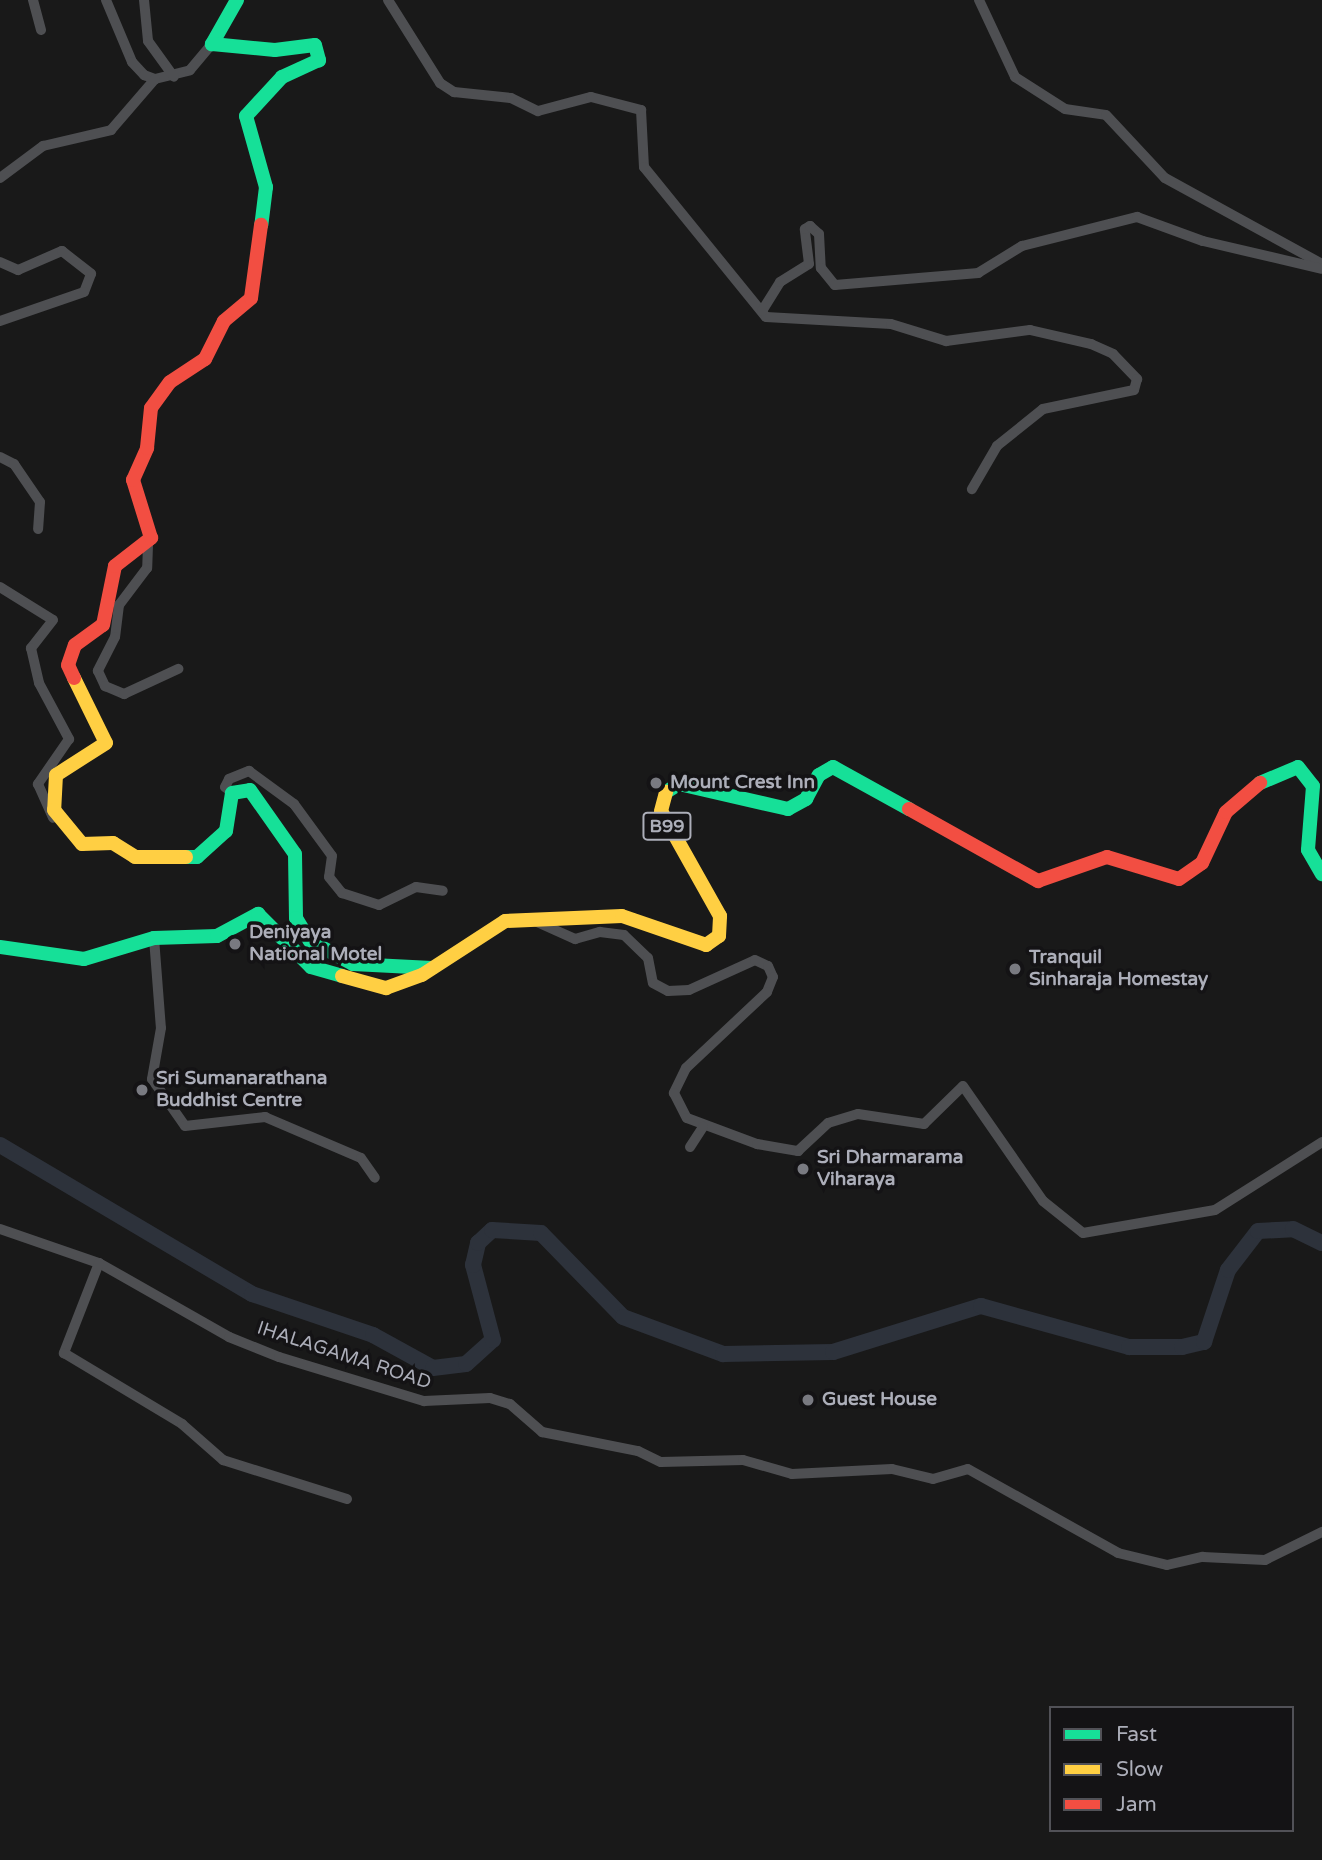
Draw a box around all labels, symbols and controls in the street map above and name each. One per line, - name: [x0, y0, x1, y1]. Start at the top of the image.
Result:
- place label: Mount Crest Inn: [670, 772, 815, 794]
- marker: Mount Crest Inn: [648, 775, 664, 791]
- road number: B99: [641, 812, 693, 840]
- place label: Deniyaya National Motel: [249, 922, 382, 966]
- marker: Deniyaya National Motel: [227, 936, 243, 952]
- place label: Tranquil Sinharaja Homestay: [1029, 947, 1208, 991]
- marker: Tranquil Sinharaja Homestay: [1007, 961, 1023, 977]
- place label: Sri Sumanarathana Buddhist Centre: [156, 1068, 327, 1112]
- marker: Sri Sumanarathana Buddhist Centre: [134, 1082, 150, 1098]
- place label: Sri Dharmarama Viharaya: [817, 1147, 963, 1191]
- marker: Sri Dharmarama Viharaya: [795, 1161, 811, 1177]
- street label: IHALAGAMA ROAD: [254, 1317, 434, 1395]
- place label: Guest House: [822, 1389, 937, 1411]
- marker: Guest House: [800, 1392, 816, 1408]
- legend: [1049, 1706, 1294, 1832]
- text: Fast: [1116, 1722, 1157, 1747]
- text: Slow: [1116, 1757, 1163, 1782]
- text: Jam: [1116, 1792, 1157, 1817]

